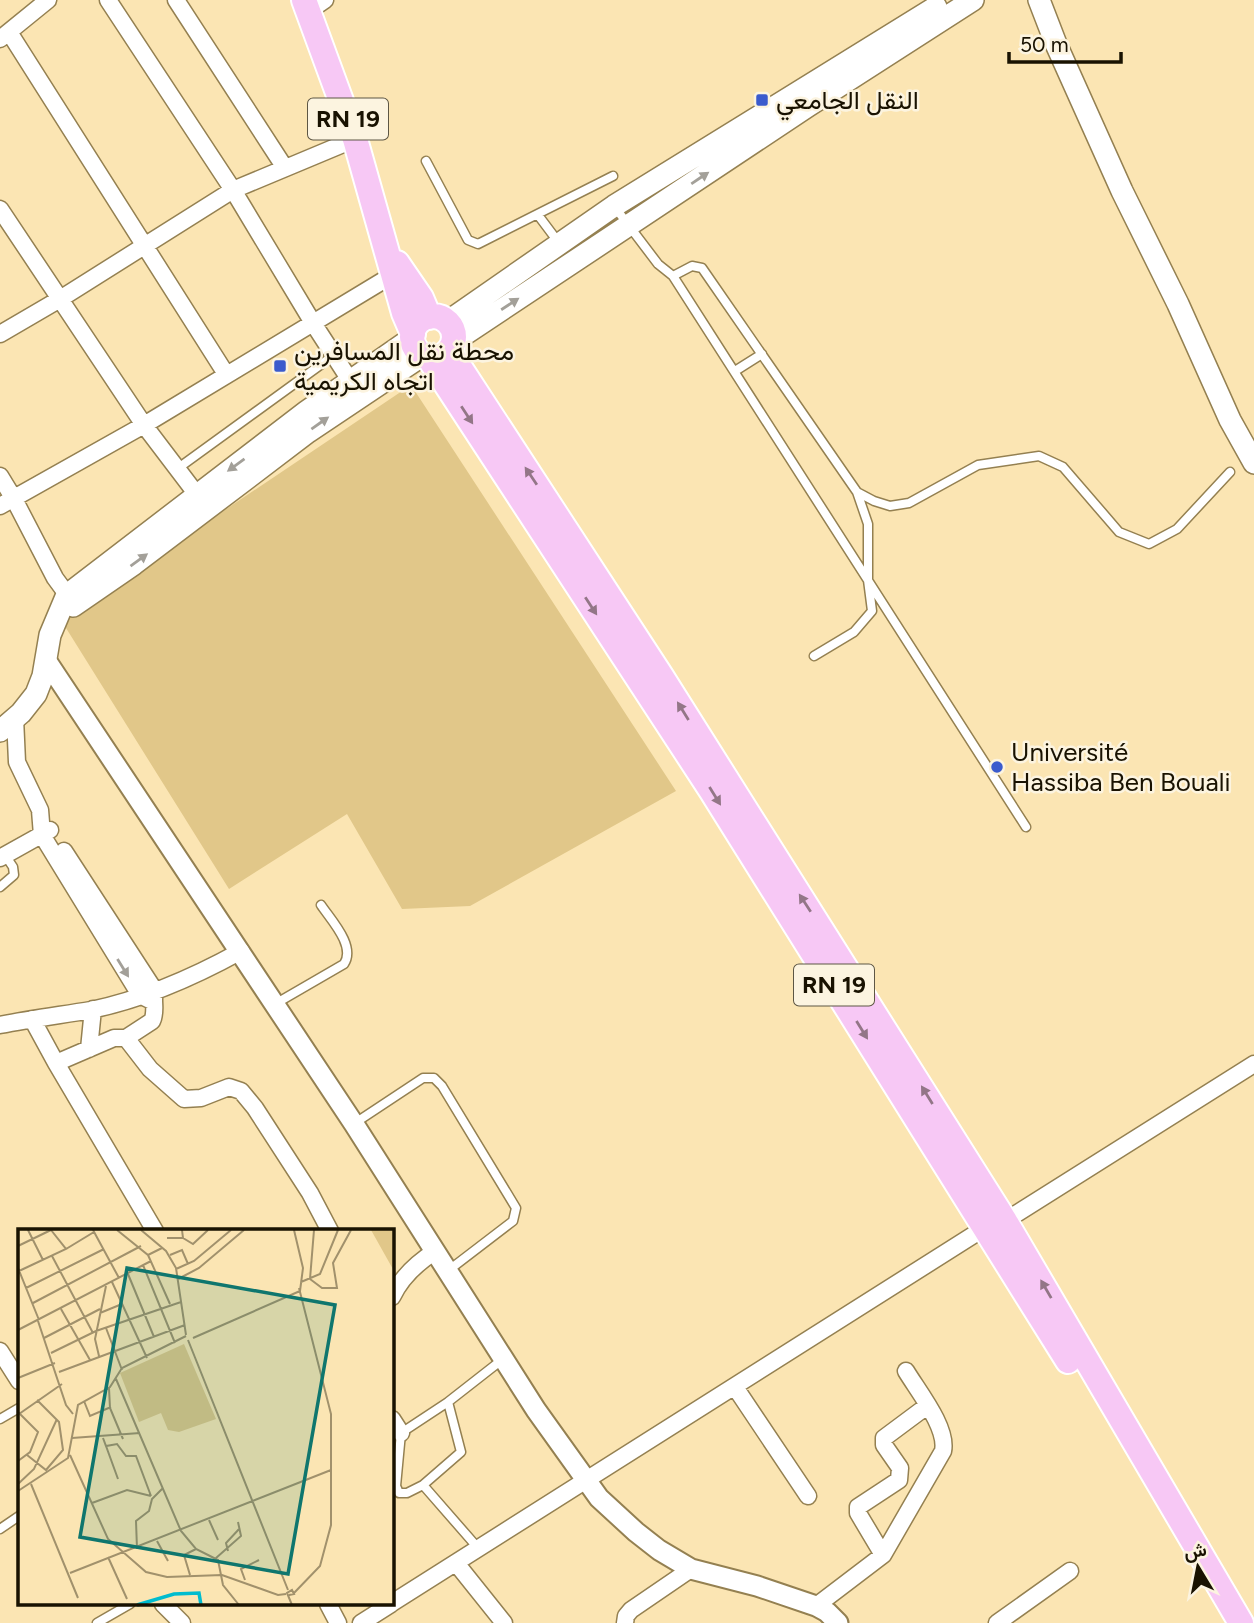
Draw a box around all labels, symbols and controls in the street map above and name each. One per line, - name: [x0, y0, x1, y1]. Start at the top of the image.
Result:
- scale bar: [1009, 21, 1121, 65]
- text: 50 m: [1020, 32, 1069, 57]
- place label: النقل الجامعي: [776, 84, 919, 121]
- marker: النقل الجامعي: [754, 92, 770, 108]
- road number: RN 19: [308, 98, 388, 140]
- one-way arrow: [690, 172, 709, 185]
- one-way arrow: [501, 298, 520, 311]
- place label: محطة نقل المسافرين اتجاه الكريمية: [294, 335, 514, 397]
- marker: محطة نقل المسافرين اتجاه الكريمية: [272, 358, 288, 374]
- one-way arrow: [460, 405, 473, 425]
- one-way arrow: [311, 416, 329, 430]
- one-way arrow: [228, 458, 246, 473]
- one-way arrow: [525, 466, 538, 486]
- one-way arrow: [130, 554, 148, 568]
- one-way arrow: [584, 596, 597, 615]
- one-way arrow: [677, 702, 690, 721]
- place label: Université Hassiba Ben Bouali: [1011, 736, 1230, 798]
- marker: Université Hassiba Ben Bouali: [989, 759, 1005, 775]
- one-way arrow: [708, 787, 721, 806]
- one-way arrow: [798, 894, 812, 912]
- one-way arrow: [117, 958, 130, 977]
- road number: RN 19: [794, 965, 874, 1006]
- one-way arrow: [856, 1021, 869, 1040]
- one-way arrow: [921, 1086, 934, 1105]
- inset map: [18, 1229, 394, 1606]
- one-way arrow: [1039, 1280, 1052, 1299]
- north arrow: [1163, 1532, 1233, 1602]
- text: ش: [1182, 1537, 1209, 1564]

